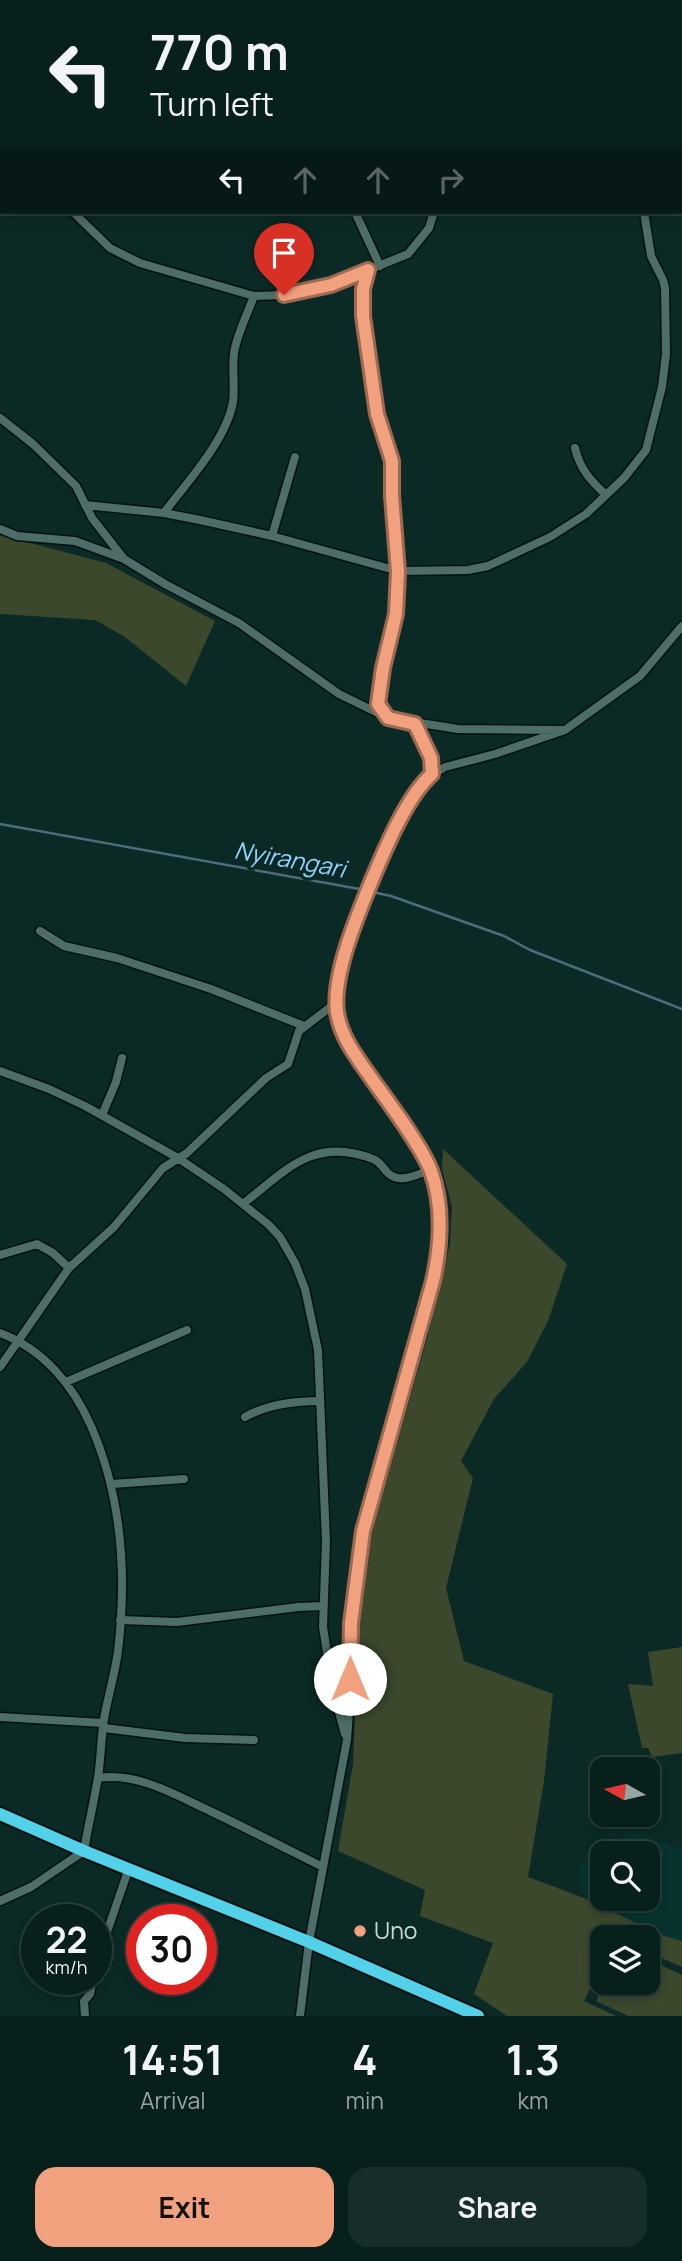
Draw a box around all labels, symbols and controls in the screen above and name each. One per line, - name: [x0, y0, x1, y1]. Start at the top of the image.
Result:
- text: 770 m: [150, 18, 289, 85]
- icon: left: [35, 28, 126, 119]
- text: Turn left: [150, 82, 274, 126]
- icon: left: [213, 161, 251, 199]
- icon: ahead: [286, 161, 324, 199]
- icon: ahead: [359, 161, 397, 199]
- icon: right: [432, 161, 470, 199]
- pin: [254, 223, 314, 295]
- icon: arrive: [265, 234, 303, 272]
- water label: Nyirangari: [232, 833, 352, 885]
- position arrow: [313, 1642, 387, 1716]
- north arrow: [590, 1757, 660, 1827]
- map controls: [590, 1757, 660, 1995]
- button: search: [590, 1841, 660, 1911]
- speed limit sign: 30: [126, 1904, 217, 1995]
- place label: Uno: [374, 1914, 417, 1946]
- text: 22: [46, 1916, 87, 1964]
- marker: Uno: [352, 1923, 368, 1939]
- button: layers: [590, 1925, 660, 1995]
- text: km/h: [46, 1955, 87, 1979]
- text: 14:51: [122, 2030, 223, 2088]
- text: 4: [352, 2030, 378, 2088]
- text: 1.3: [506, 2030, 560, 2088]
- text: Arrival: [140, 2084, 206, 2116]
- text: min: [345, 2084, 384, 2116]
- text: km: [518, 2084, 548, 2116]
- button: Exit: [35, 2167, 334, 2247]
- button: Share: [348, 2167, 647, 2247]

